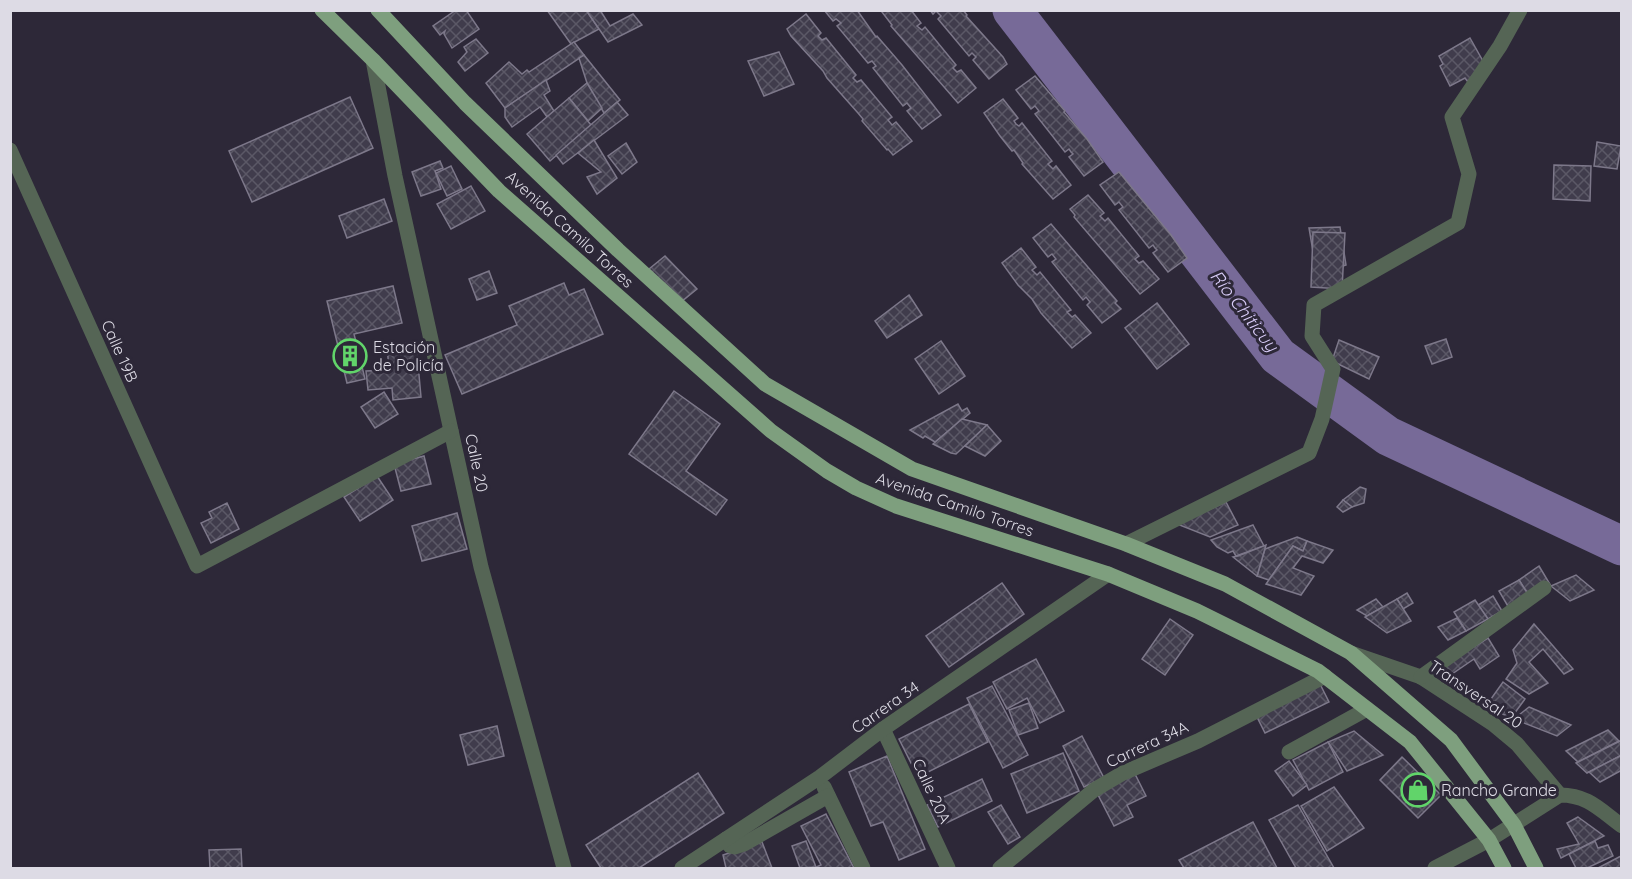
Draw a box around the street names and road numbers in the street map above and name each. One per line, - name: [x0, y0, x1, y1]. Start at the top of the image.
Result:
- street label: Avenida Camilo Torres: [502, 166, 638, 292]
- street label: Calle 19B: [97, 317, 143, 385]
- street label: Calle 20: [461, 432, 493, 494]
- street label: Avenida Camilo Torres: [874, 468, 1036, 540]
- street label: Transversal 20: [1425, 655, 1527, 733]
- street label: Carrera 34: [847, 676, 923, 738]
- street label: Carrera 34A: [1103, 716, 1191, 772]
- street label: Calle 20A: [908, 755, 956, 827]

